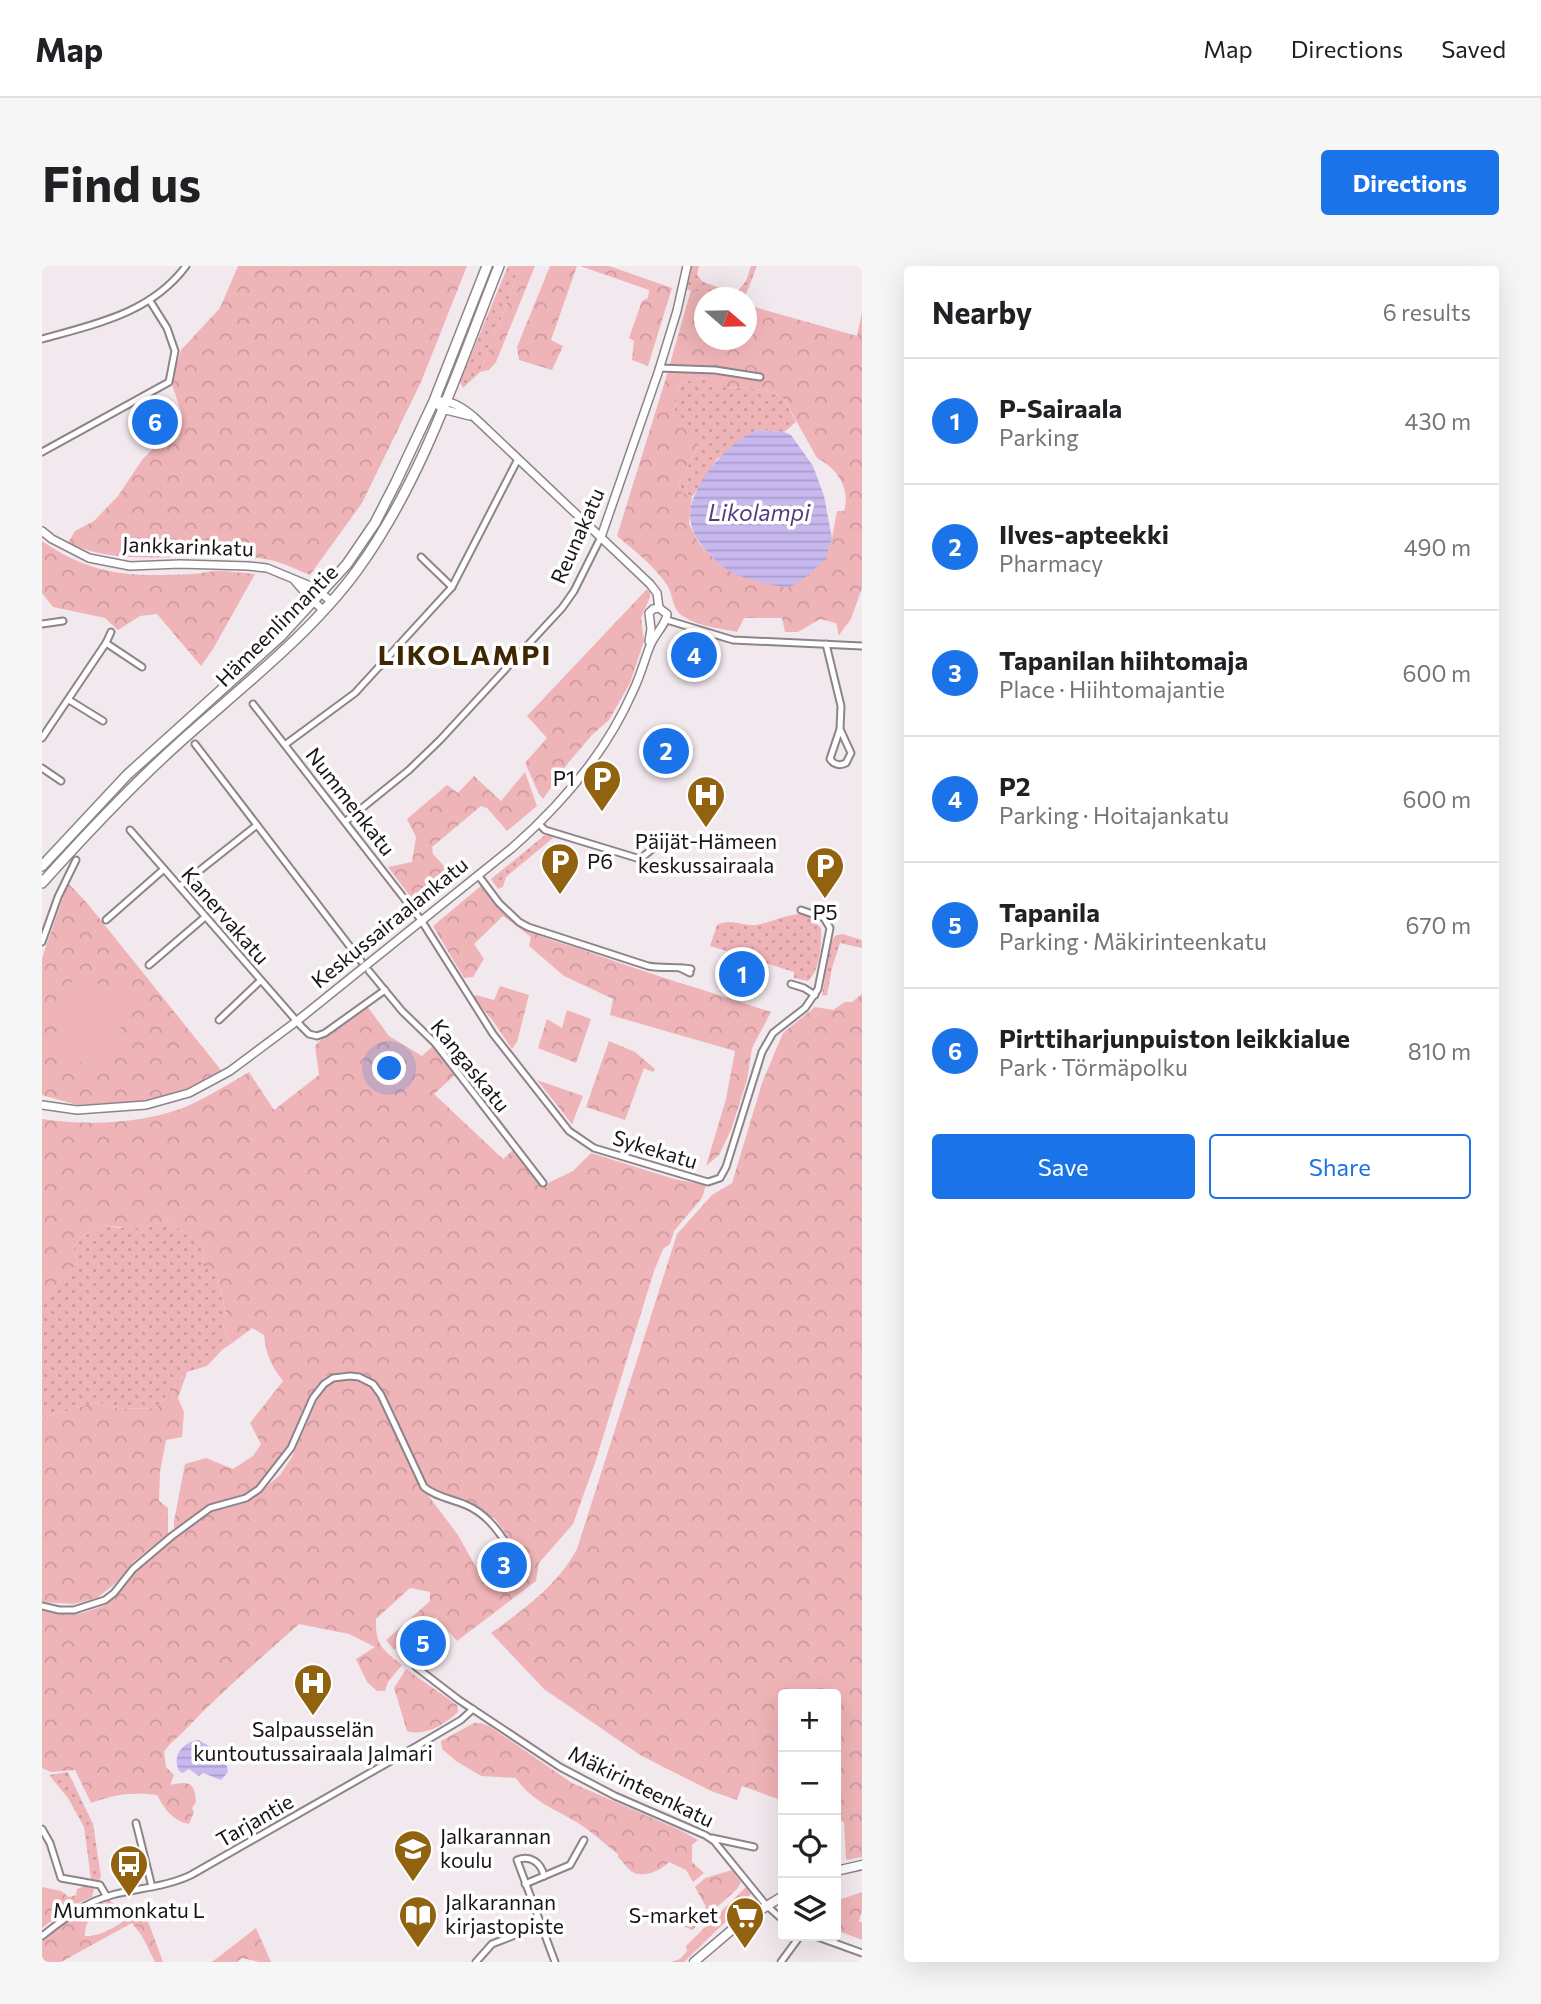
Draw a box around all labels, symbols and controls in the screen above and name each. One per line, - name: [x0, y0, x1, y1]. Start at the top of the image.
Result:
- text: Map: [35, 28, 103, 69]
- text: Map: [1203, 34, 1253, 63]
- text: Directions: [1291, 34, 1403, 63]
- text: Saved: [1441, 34, 1506, 63]
- button: Directions: [1321, 150, 1499, 215]
- text: Find us: [42, 152, 201, 212]
- north arrow: [694, 287, 757, 350]
- text: Nearby: [932, 293, 1032, 330]
- text: 6 results: [1383, 298, 1471, 326]
- text: P-Sairaala: [999, 392, 1122, 423]
- pin: 6: [132, 396, 178, 448]
- text: 1: [950, 407, 960, 435]
- text: 430 m: [1405, 407, 1471, 435]
- text: Parking: [999, 423, 1079, 451]
- street label: Reunakatu: [544, 484, 609, 587]
- water label: Likolampi: [708, 498, 811, 526]
- text: Ilves-apteekki: [999, 518, 1169, 549]
- street label: Jankkarinkatu: [122, 531, 254, 560]
- text: 2: [948, 533, 962, 561]
- text: 490 m: [1404, 533, 1471, 561]
- text: Pharmacy: [999, 549, 1103, 577]
- street label: Hämeenlinnantie: [210, 559, 342, 691]
- pin: 4: [671, 629, 717, 681]
- district label: LIKOLAMPI: [378, 637, 552, 671]
- text: Tapanilan hiihtomaja: [999, 644, 1248, 675]
- text: 3: [948, 659, 962, 687]
- text: 600 m: [1403, 659, 1471, 687]
- text: Place · Hiihtomajantie: [999, 675, 1225, 703]
- pin: 2: [643, 725, 689, 777]
- street label: Nummenkatu: [301, 742, 401, 860]
- parking icon: P1: [581, 758, 623, 813]
- place label: P1: [553, 765, 575, 790]
- text: P2: [999, 770, 1031, 801]
- hospital icon: Päijät-Hämeen keskussairaala: [685, 774, 727, 829]
- text: 4: [948, 785, 962, 813]
- text: 600 m: [1403, 785, 1471, 813]
- text: Parking · Hoitajankatu: [999, 801, 1229, 829]
- place label: Päijät-Hämeen keskussairaala: [635, 828, 777, 877]
- parking icon: P6: [539, 841, 581, 896]
- parking icon: P5: [804, 845, 846, 900]
- place label: P6: [587, 848, 613, 873]
- street label: Keskussairaalankatu: [306, 851, 472, 993]
- street label: Kanervakatu: [177, 861, 275, 969]
- text: Tapanila: [999, 896, 1100, 927]
- place label: P5: [812, 899, 838, 924]
- text: 5: [948, 911, 962, 939]
- text: 670 m: [1406, 911, 1471, 939]
- text: Parking · Mäkirinteenkatu: [999, 927, 1267, 955]
- pin: 1: [719, 948, 765, 1000]
- street label: Kangaskatu: [426, 1014, 516, 1116]
- text: Pirttiharjunpuiston leikkialue: [999, 1022, 1350, 1053]
- text: 6: [948, 1037, 962, 1065]
- text: 810 m: [1408, 1037, 1471, 1065]
- your location: [372, 1051, 406, 1085]
- text: Park · Törmäpolku: [999, 1053, 1188, 1081]
- street label: Sykekatu: [610, 1124, 701, 1173]
- button: Save: [932, 1134, 1195, 1199]
- button: Share: [1209, 1134, 1471, 1199]
- pin: 3: [481, 1539, 527, 1591]
- pin: 5: [400, 1617, 446, 1669]
- hospital icon: Salpausselän kuntoutussairaala Jalmari: [292, 1662, 334, 1717]
- map controls: [778, 1689, 841, 1941]
- button: +: [778, 1689, 841, 1752]
- place label: Salpausselän kuntoutussairaala Jalmari: [193, 1716, 433, 1765]
- street label: Mäkirinteenkatu: [565, 1740, 718, 1832]
- button: −: [778, 1752, 841, 1815]
- street label: Tarjantie: [211, 1788, 297, 1852]
- button: locate: [778, 1815, 841, 1878]
- place label: Jalkarannan koulu: [440, 1823, 551, 1872]
- school or university icon: Jalkarannan koulu: [392, 1828, 434, 1883]
- bus stop icon: Mummonkatu L: [108, 1843, 150, 1898]
- button: layers: [778, 1878, 841, 1941]
- place label: Jalkarannan kirjastopiste: [445, 1889, 564, 1938]
- library icon: Jalkarannan kirjastopiste: [397, 1894, 439, 1949]
- supermarket icon: S-market: [724, 1895, 766, 1950]
- place label: Mummonkatu L: [53, 1897, 205, 1922]
- place label: S-market: [629, 1902, 718, 1927]

